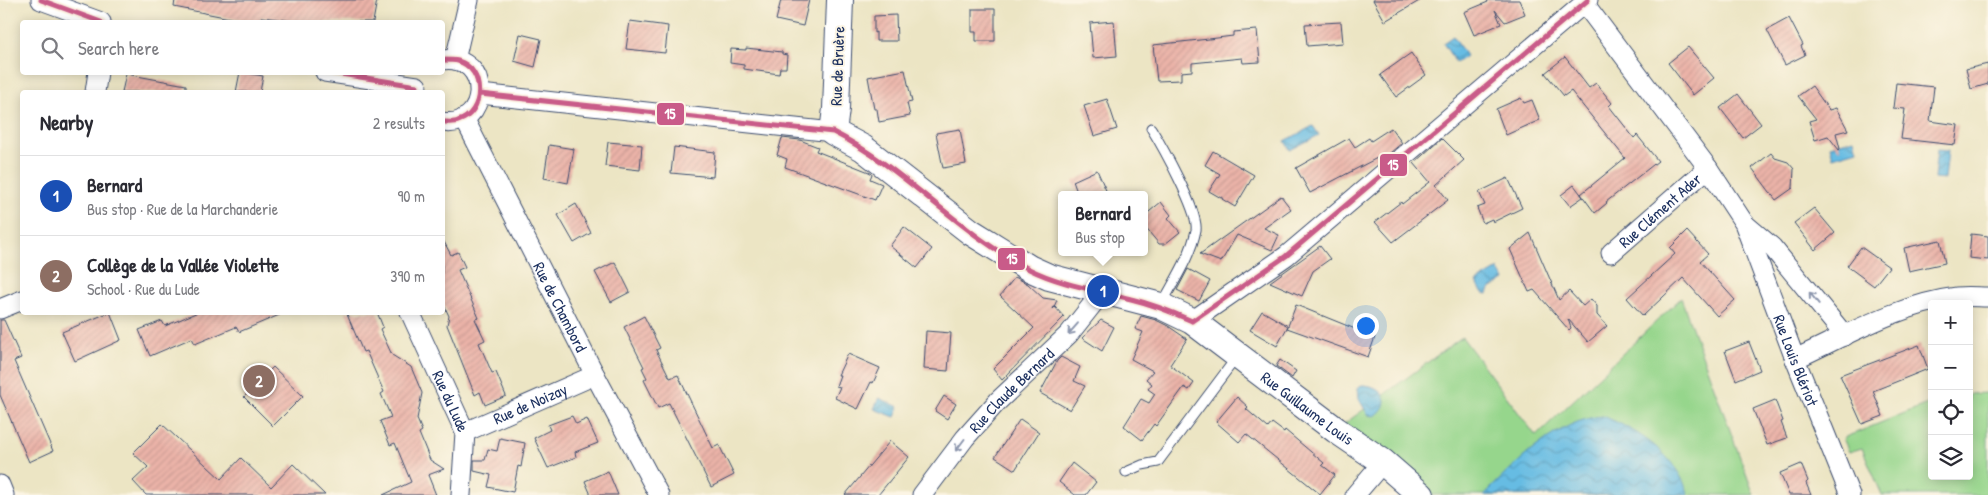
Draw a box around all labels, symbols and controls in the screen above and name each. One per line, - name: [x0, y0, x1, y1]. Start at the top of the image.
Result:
- search box: [20, 20, 445, 75]
- street label: Rue de Bruère: [825, 25, 849, 106]
- icon: search: [38, 34, 66, 62]
- text: Search here: [78, 35, 159, 61]
- line badge: 15: [656, 102, 685, 126]
- text: 15: [664, 104, 676, 123]
- text: Nearby: [40, 108, 93, 137]
- text: 2 results: [373, 112, 425, 134]
- line badge: 15: [1379, 153, 1408, 177]
- text: 15: [1387, 155, 1399, 174]
- street label: Rue Clément Ader: [1614, 168, 1706, 253]
- text: Bernard: [87, 172, 142, 198]
- text: 1: [53, 185, 59, 207]
- text: 90 m: [397, 185, 425, 207]
- popup: [1058, 191, 1148, 256]
- text: Bus stop · Rue de la Marchanderie: [87, 198, 278, 220]
- text: Bernard: [1075, 200, 1131, 226]
- text: Bus stop: [1075, 226, 1125, 248]
- line badge: 15: [997, 247, 1026, 271]
- text: 15: [1006, 249, 1018, 268]
- text: Collège de la Vallée Violette: [87, 252, 279, 278]
- street label: Rue de Chambord: [528, 258, 592, 356]
- text: 2: [52, 265, 60, 287]
- text: 390 m: [390, 265, 425, 287]
- pin: 1: [1087, 272, 1119, 310]
- text: School · Rue du Lude: [87, 278, 200, 300]
- one-way arrow: [1808, 292, 1819, 305]
- map controls: [1928, 300, 1973, 480]
- button: +: [1928, 300, 1973, 345]
- street label: Rue Louis Blériot: [1768, 311, 1824, 410]
- your location: [1353, 313, 1379, 339]
- one-way arrow: [1067, 322, 1079, 335]
- street label: Rue Claude Bernard: [964, 343, 1059, 438]
- button: −: [1928, 345, 1973, 390]
- pin: 2: [243, 362, 275, 400]
- street label: Rue Guillaume Louis: [1257, 366, 1358, 450]
- street label: Rue du Lude: [427, 367, 475, 436]
- street label: Rue de Noizay: [490, 378, 571, 429]
- button: locate: [1928, 390, 1973, 435]
- button: layers: [1928, 435, 1973, 480]
- one-way arrow: [954, 438, 965, 451]

